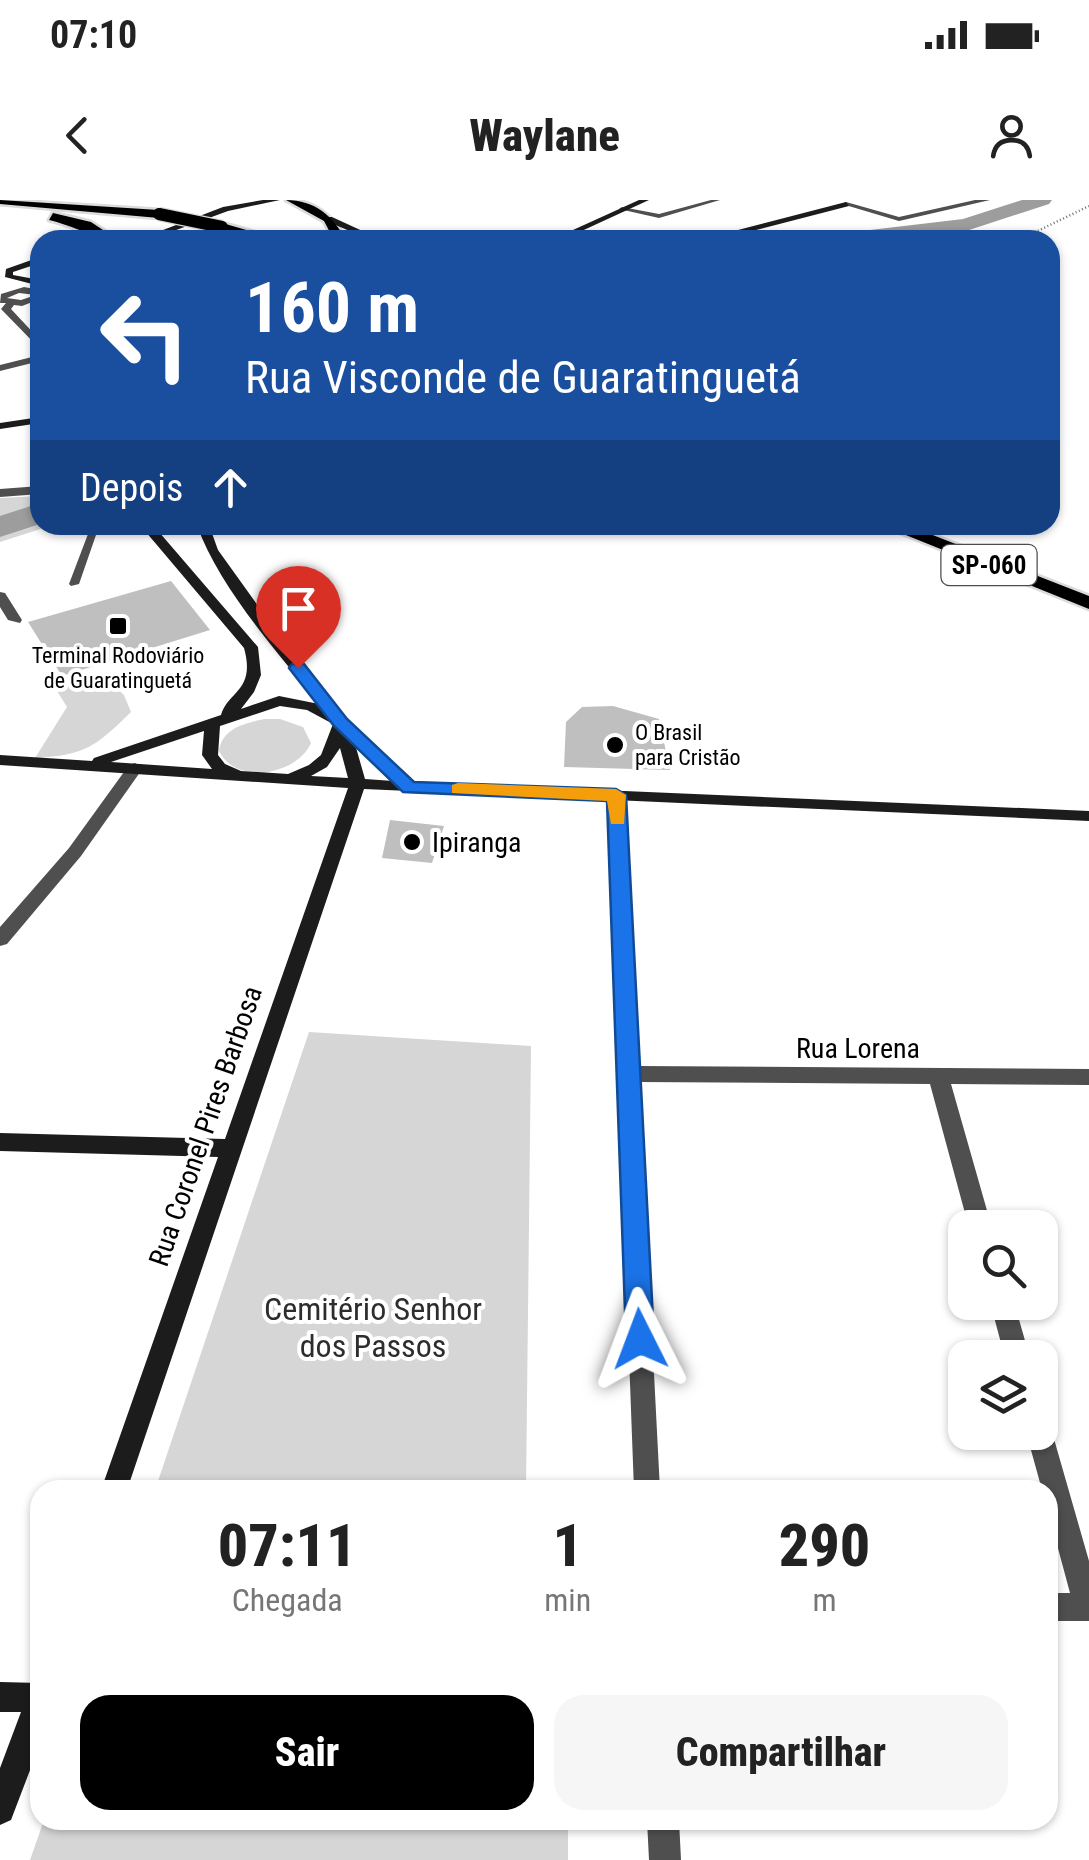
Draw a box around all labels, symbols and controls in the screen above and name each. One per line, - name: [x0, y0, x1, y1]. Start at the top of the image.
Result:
- text: 07:10: [50, 13, 137, 57]
- icon: back: [50, 108, 105, 163]
- icon: person: [984, 108, 1039, 163]
- text: Waylane: [469, 109, 620, 162]
- text: 160 m: [245, 267, 419, 349]
- icon: left: [80, 270, 210, 400]
- text: Rua Visconde de Guaratinguetá: [245, 351, 801, 404]
- icon: ahead: [203, 460, 258, 515]
- text: Depois: [80, 466, 183, 510]
- road number: SP-060: [942, 545, 1036, 585]
- pin: [256, 566, 341, 669]
- icon: arrive: [271, 581, 326, 636]
- marker: Terminal Rodoviário de Guaratinguetá: [107, 615, 129, 637]
- place label: Terminal Rodoviário de Guaratinguetá: [32, 643, 204, 693]
- place label: O Brasil para Cristão: [635, 720, 741, 770]
- marker: O Brasil para Cristão: [604, 734, 626, 756]
- place label: Ipiranga: [432, 826, 521, 859]
- marker: Ipiranga: [401, 831, 423, 853]
- street label: Rua Coronel Pires Barbosa: [142, 982, 269, 1270]
- street label: Rua Lorena: [796, 1032, 920, 1065]
- map controls: [948, 1210, 1058, 1450]
- button: search: [948, 1210, 1058, 1320]
- position arrow: [588, 1287, 692, 1391]
- park label: Cemitério Senhor dos Passos: [264, 1290, 482, 1365]
- button: layers: [948, 1340, 1058, 1450]
- text: 07:11: [218, 1510, 357, 1581]
- text: 1: [552, 1510, 583, 1581]
- text: 290: [779, 1510, 870, 1581]
- text: Chegada: [232, 1581, 343, 1619]
- text: min: [544, 1581, 591, 1619]
- text: m: [813, 1581, 837, 1619]
- button: Sair: [80, 1695, 534, 1810]
- button: Compartilhar: [554, 1695, 1008, 1810]

